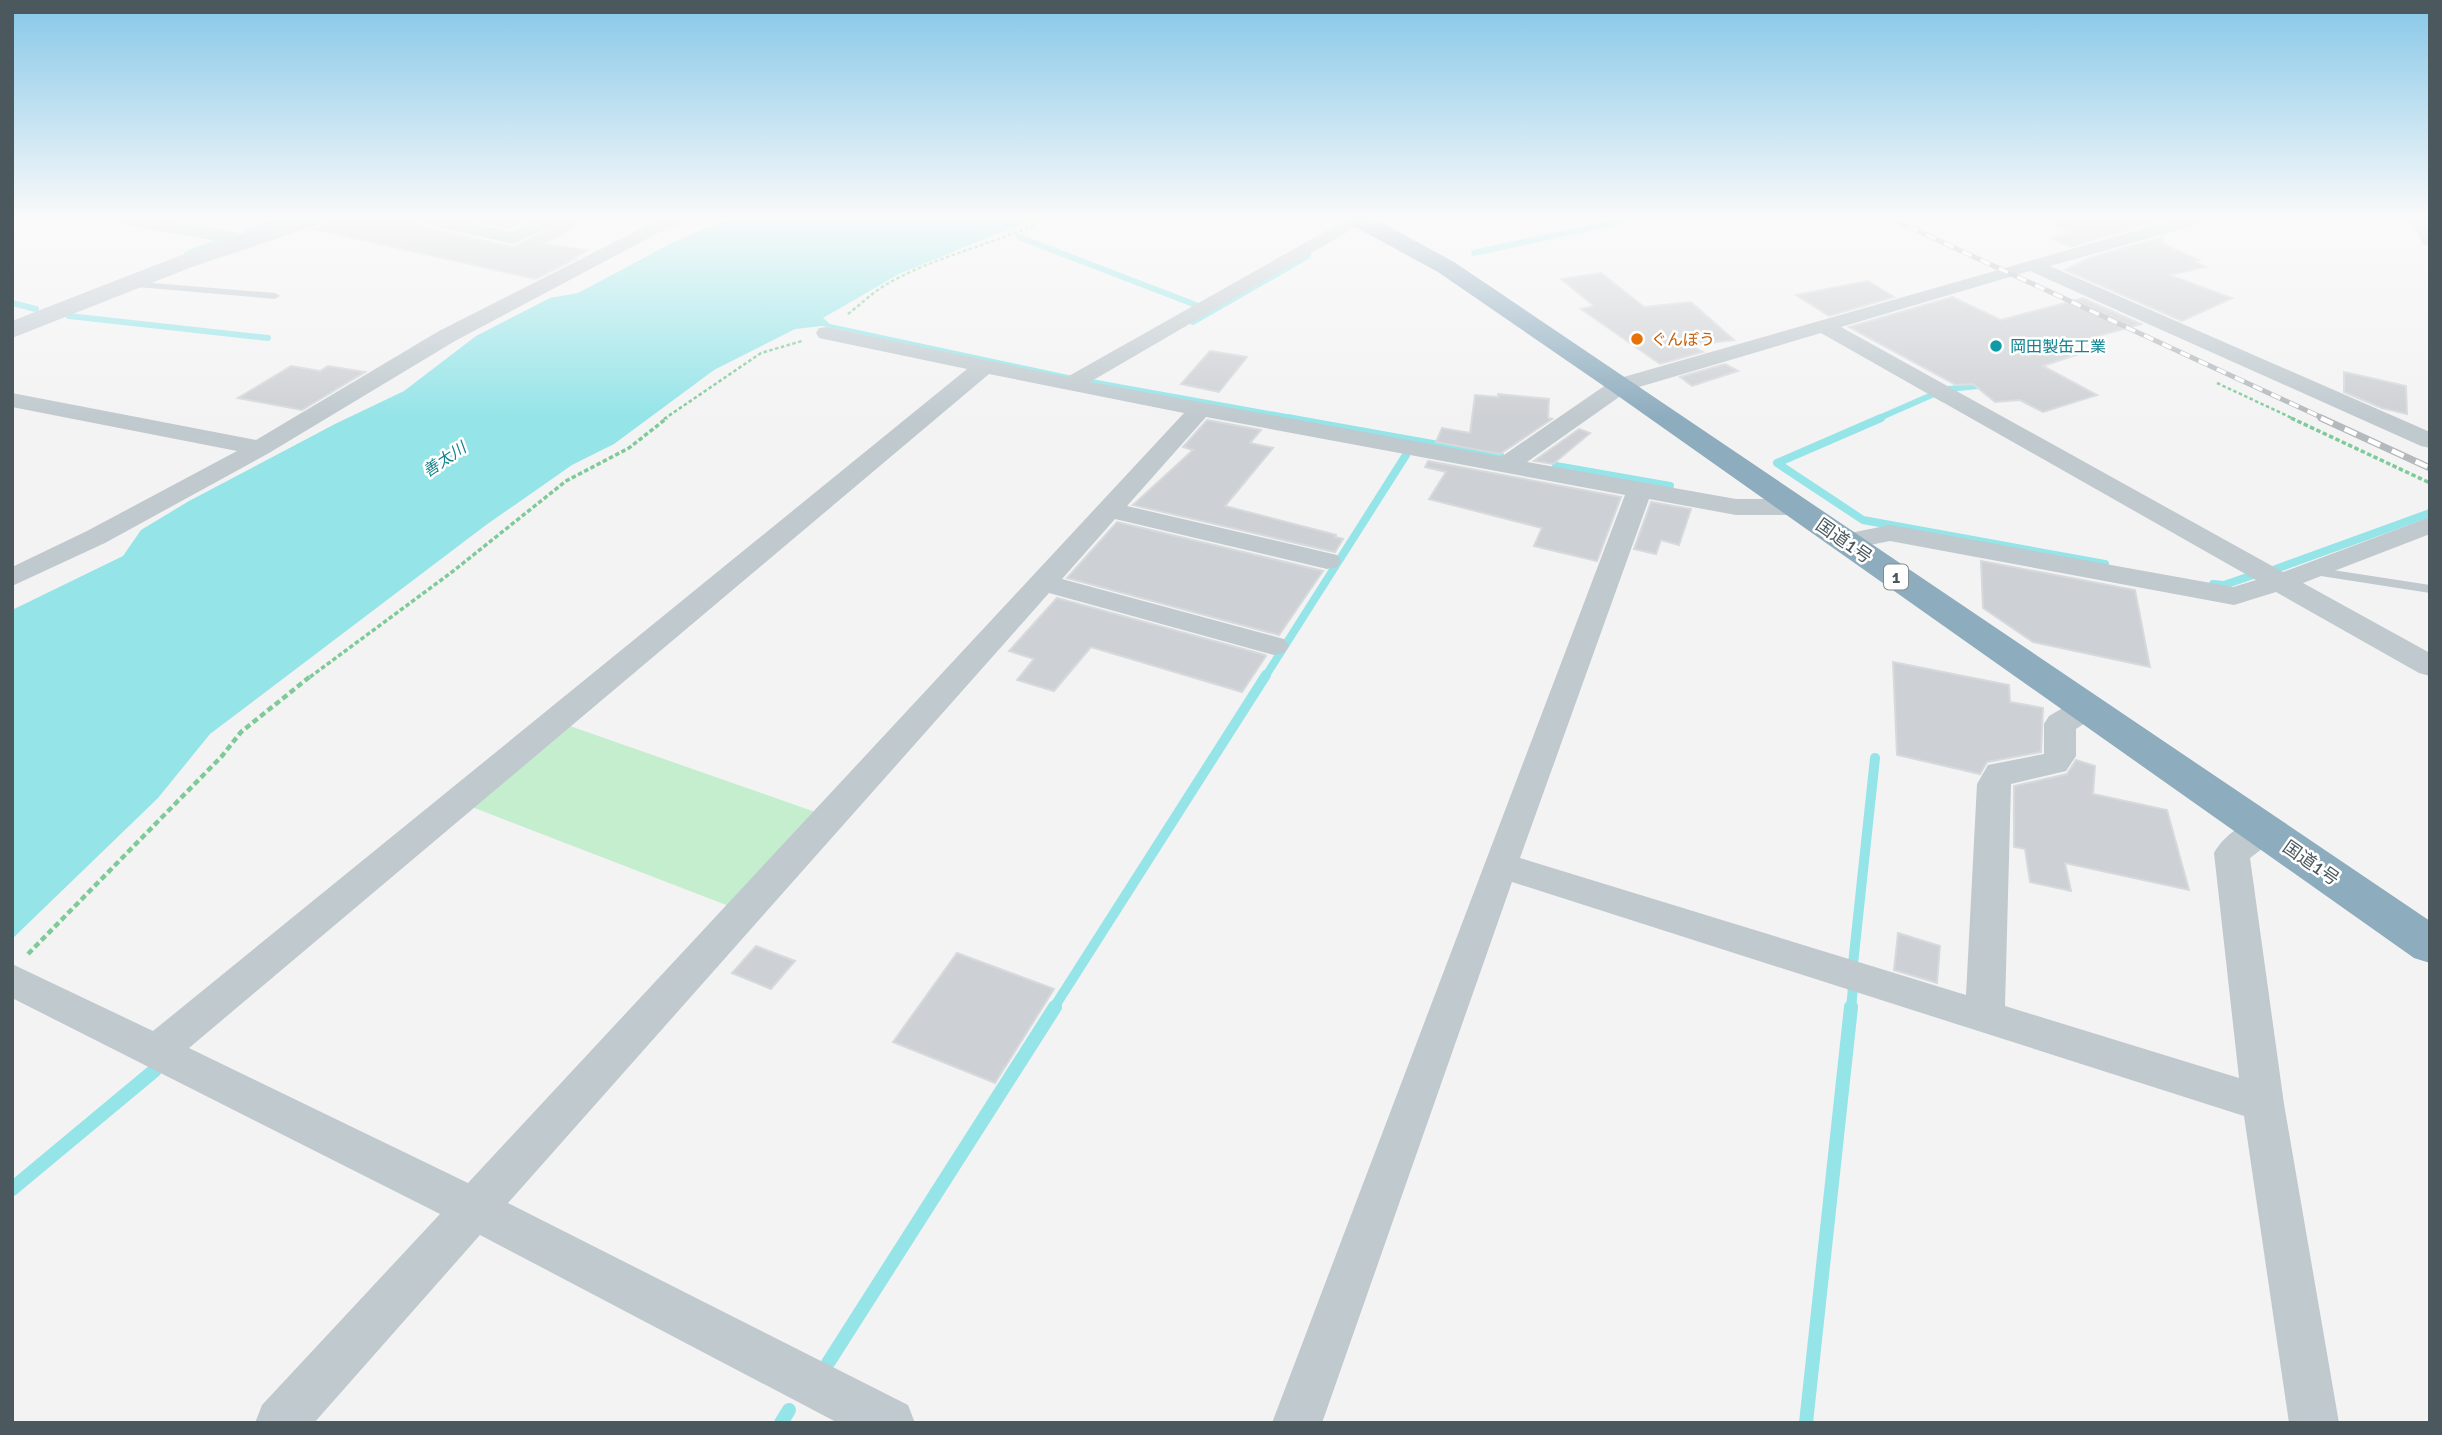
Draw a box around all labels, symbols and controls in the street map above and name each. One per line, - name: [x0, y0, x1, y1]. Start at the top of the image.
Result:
- place label: ぐんぽう: [1651, 330, 1715, 350]
- marker: ぐんぽう: [1629, 331, 1645, 347]
- place label: 岡田製缶工業: [2010, 337, 2106, 357]
- marker: 岡田製缶工業: [1988, 338, 2004, 354]
- water label: 善太川: [419, 437, 472, 482]
- street label: 国道1号: [1812, 514, 1876, 568]
- road number: 1: [1884, 564, 1908, 590]
- street label: 国道1号: [2279, 836, 2343, 890]

